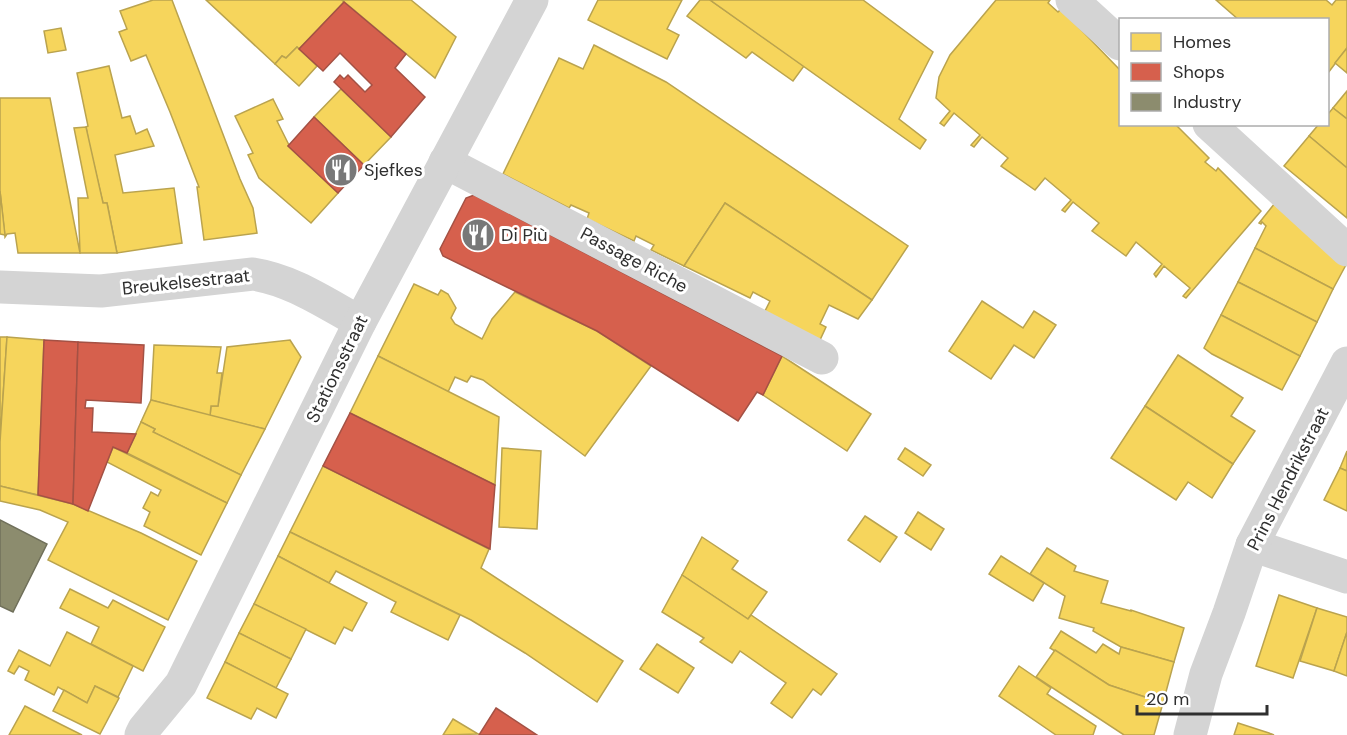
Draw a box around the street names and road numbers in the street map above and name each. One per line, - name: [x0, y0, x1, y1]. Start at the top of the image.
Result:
- street label: Passage Riche: [576, 222, 692, 298]
- street label: Breukelsestraat: [121, 263, 251, 301]
- street label: Stationsstraat: [301, 311, 373, 427]
- street label: Prins Hendrikstraat: [1241, 403, 1335, 555]

